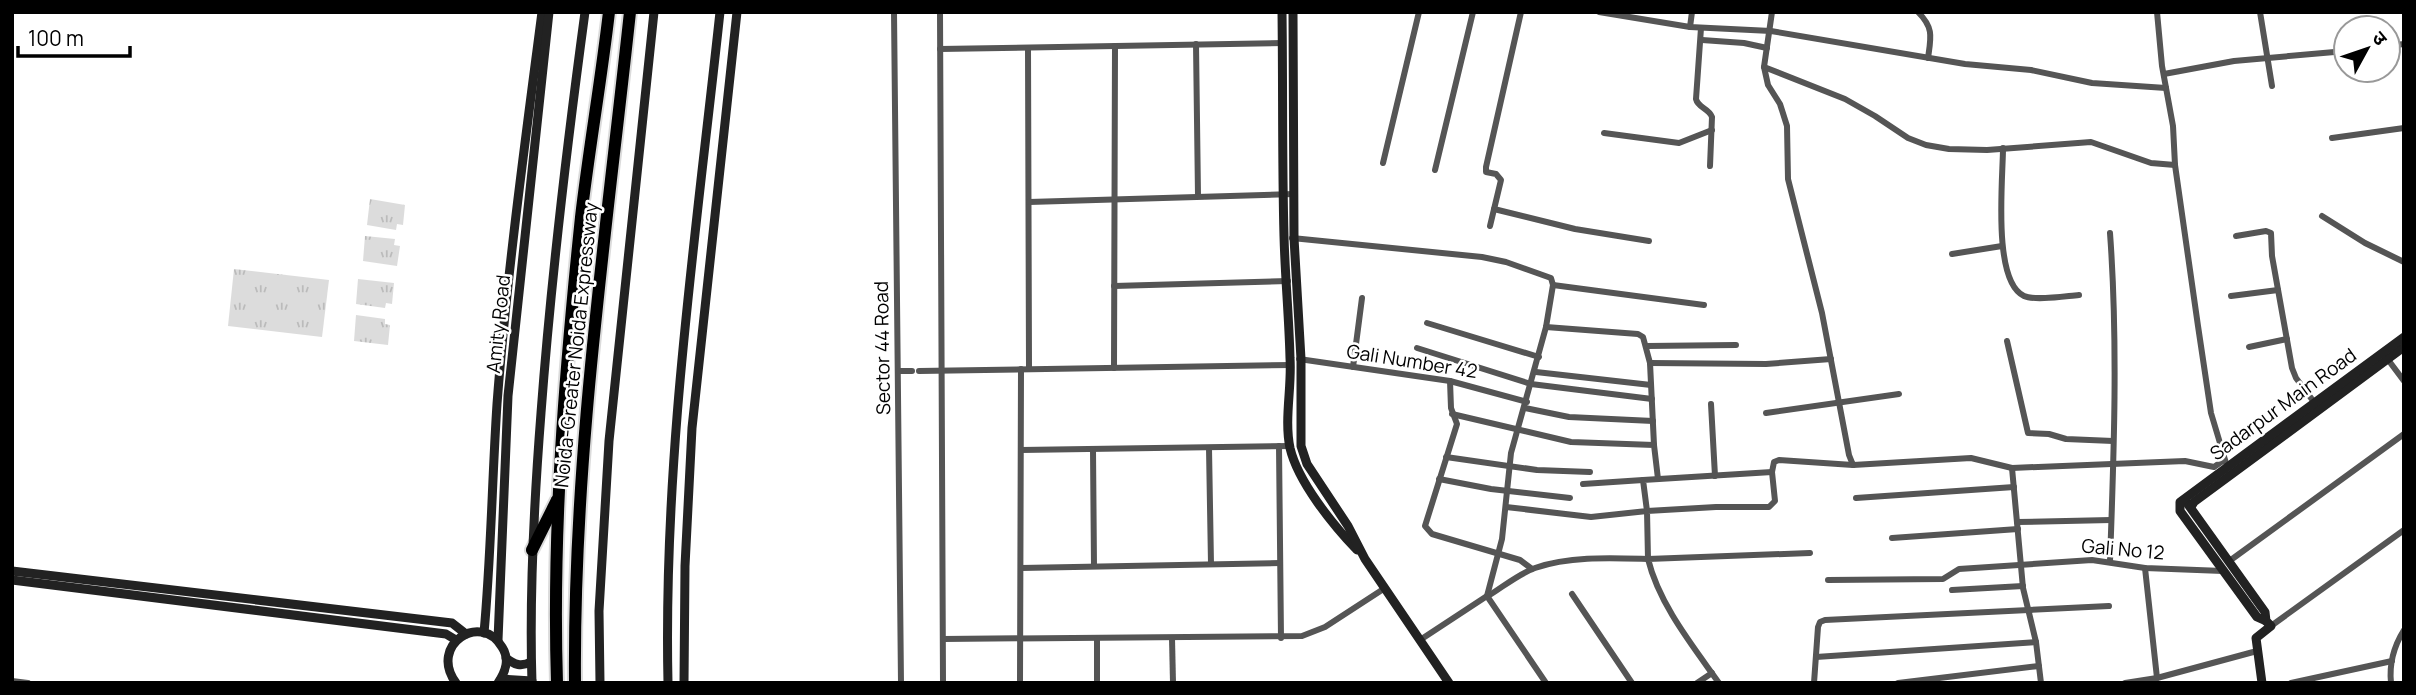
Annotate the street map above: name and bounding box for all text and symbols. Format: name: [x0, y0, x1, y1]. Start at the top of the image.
scale bar: [18, 14, 130, 58]
north arrow: [2332, 14, 2402, 84]
text: 100 m: [28, 24, 84, 52]
text: उ: [2366, 25, 2394, 51]
street label: Noida-Greater Noida Expressway: [548, 201, 604, 489]
street label: Amity Road: [480, 274, 516, 374]
street label: Sector 44 Road: [868, 281, 896, 415]
street label: Gali Number 42: [1345, 338, 1479, 384]
street label: Sadarpur Main Road: [2204, 342, 2362, 466]
street label: Gali No 12: [2081, 532, 2165, 566]

